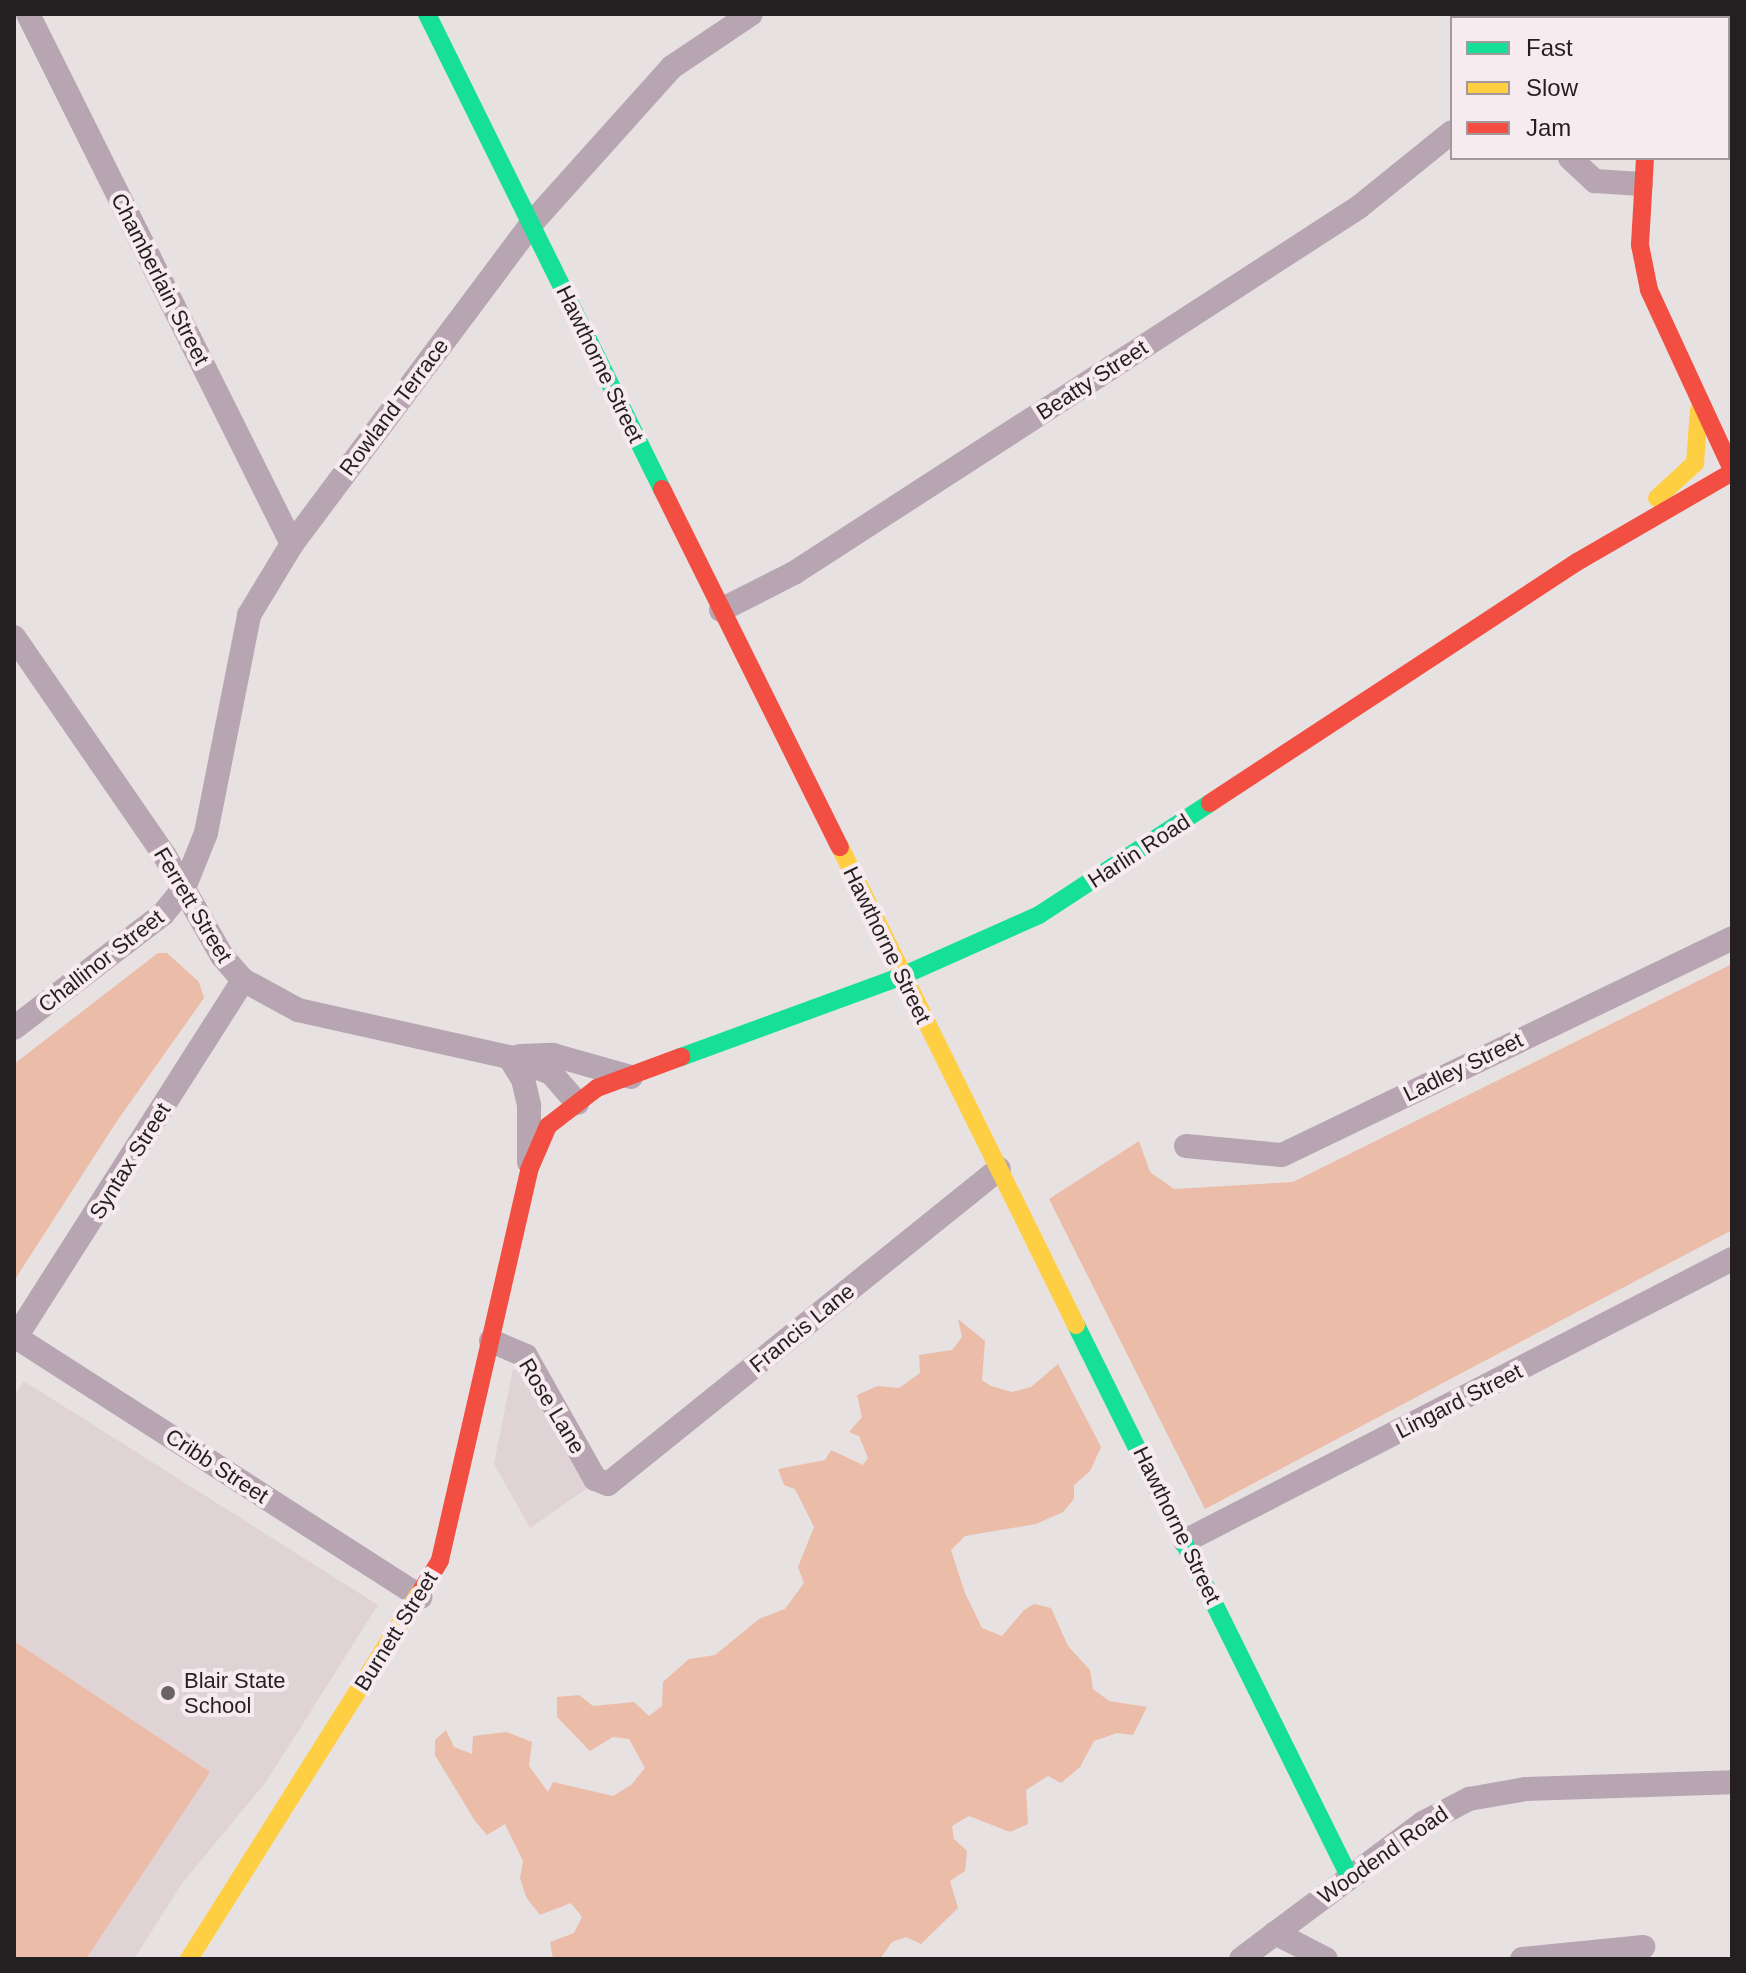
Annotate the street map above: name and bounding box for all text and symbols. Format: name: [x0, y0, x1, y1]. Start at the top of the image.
legend: [1450, 16, 1730, 160]
text: Fast: [1526, 34, 1573, 61]
text: Slow: [1526, 74, 1578, 101]
text: Jam: [1526, 114, 1571, 141]
street label: Chamberlain Street: [105, 189, 215, 369]
street label: Hawthorne Street: [551, 281, 649, 447]
street label: Rowland Terrace: [334, 333, 454, 481]
street label: Beatty Street: [1031, 334, 1153, 426]
street label: Harlin Road: [1083, 808, 1195, 894]
street label: Ferrett Street: [148, 843, 238, 967]
street label: Hawthorne Street: [838, 862, 936, 1028]
street label: Challinor Street: [33, 904, 169, 1018]
street label: Ladley Street: [1399, 1027, 1527, 1107]
street label: Syntax Street: [84, 1098, 176, 1224]
street label: Francis Lane: [744, 1278, 860, 1378]
street label: Rose Lane: [513, 1354, 591, 1458]
street label: Lingard Street: [1391, 1358, 1527, 1444]
street label: Cribb Street: [161, 1423, 273, 1509]
street label: Hawthorne Street: [1128, 1442, 1226, 1608]
street label: Burnett Street: [349, 1566, 443, 1696]
place label: Blair State School: [184, 1667, 285, 1718]
marker: Blair State School: [159, 1684, 177, 1702]
street label: Woodend Road: [1313, 1800, 1453, 1910]

